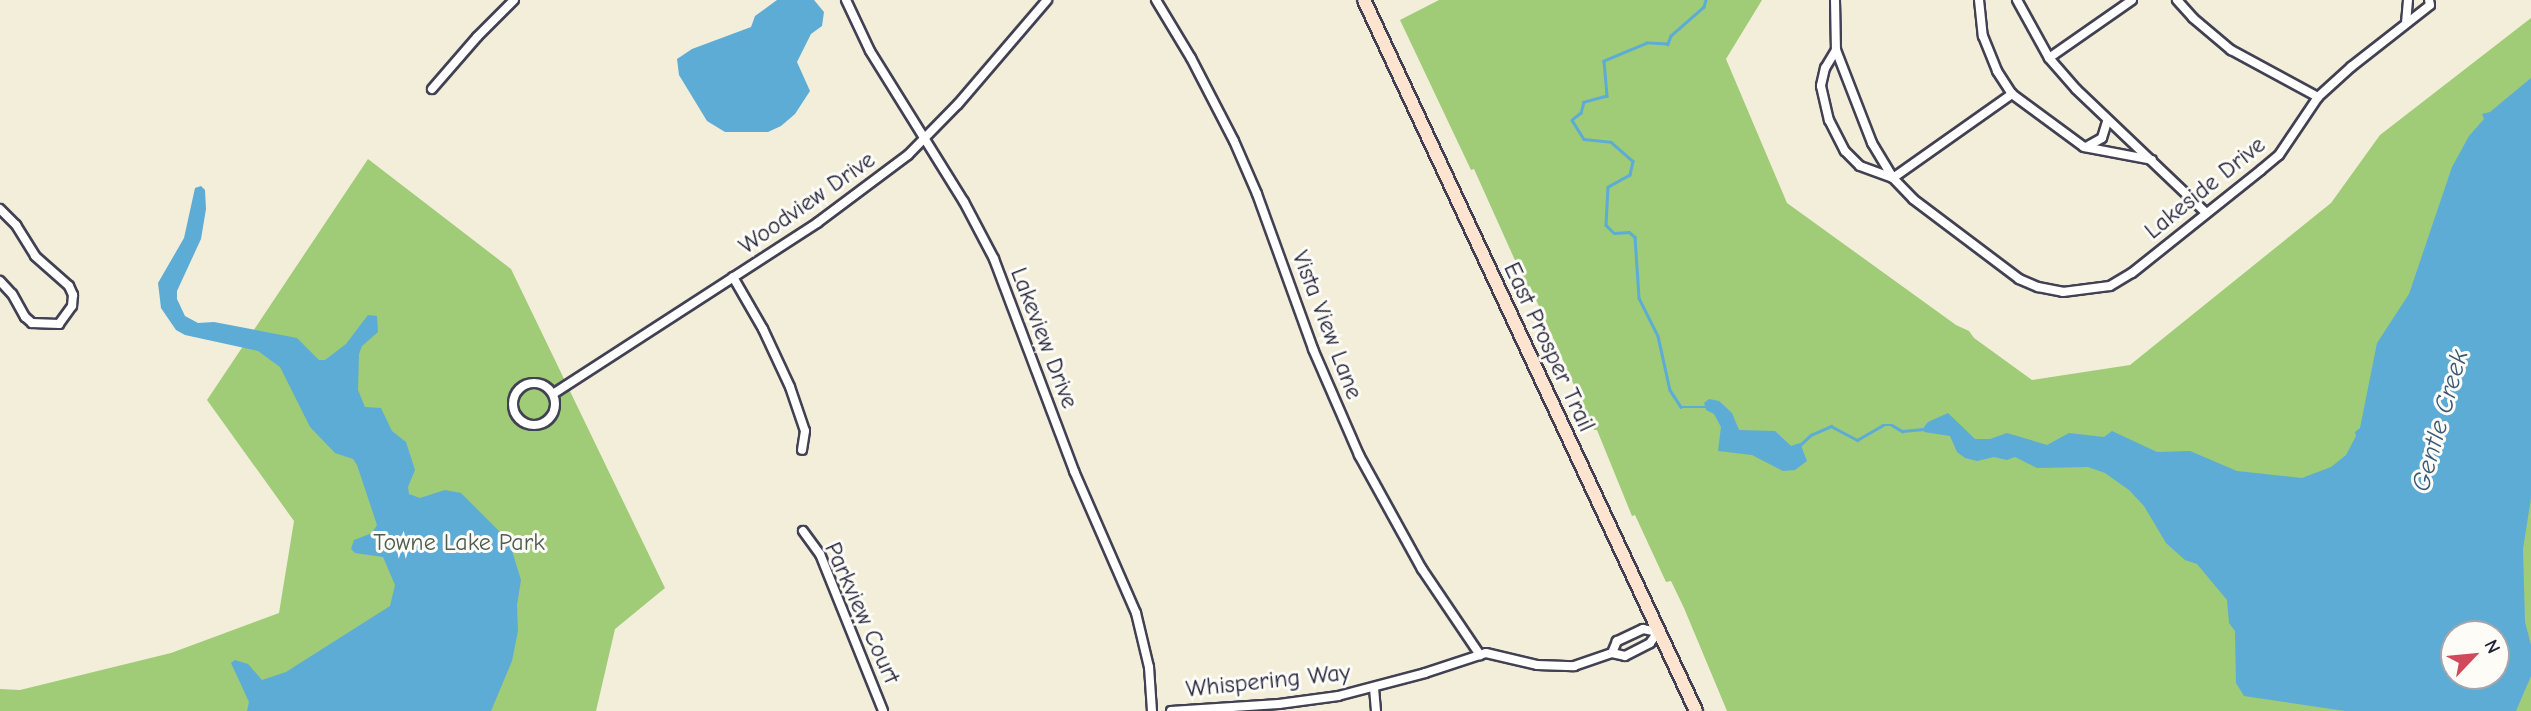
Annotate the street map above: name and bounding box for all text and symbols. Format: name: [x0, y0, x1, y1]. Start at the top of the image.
street label: Lakeside Drive: [2139, 131, 2271, 245]
street label: Woodview Drive: [733, 145, 881, 261]
street label: Vista View Lane: [1285, 247, 1369, 403]
street label: East Prosper Trail: [1497, 258, 1601, 436]
street label: Lakeview Drive: [1004, 263, 1084, 413]
water label: Gentle Creek: [2406, 347, 2476, 495]
park label: Towne Lake Park: [373, 529, 545, 557]
street label: Parkview Court: [818, 538, 906, 688]
north arrow: [2440, 620, 2510, 690]
text: N: [2479, 636, 2505, 657]
street label: Whispering Way: [1184, 658, 1352, 704]

